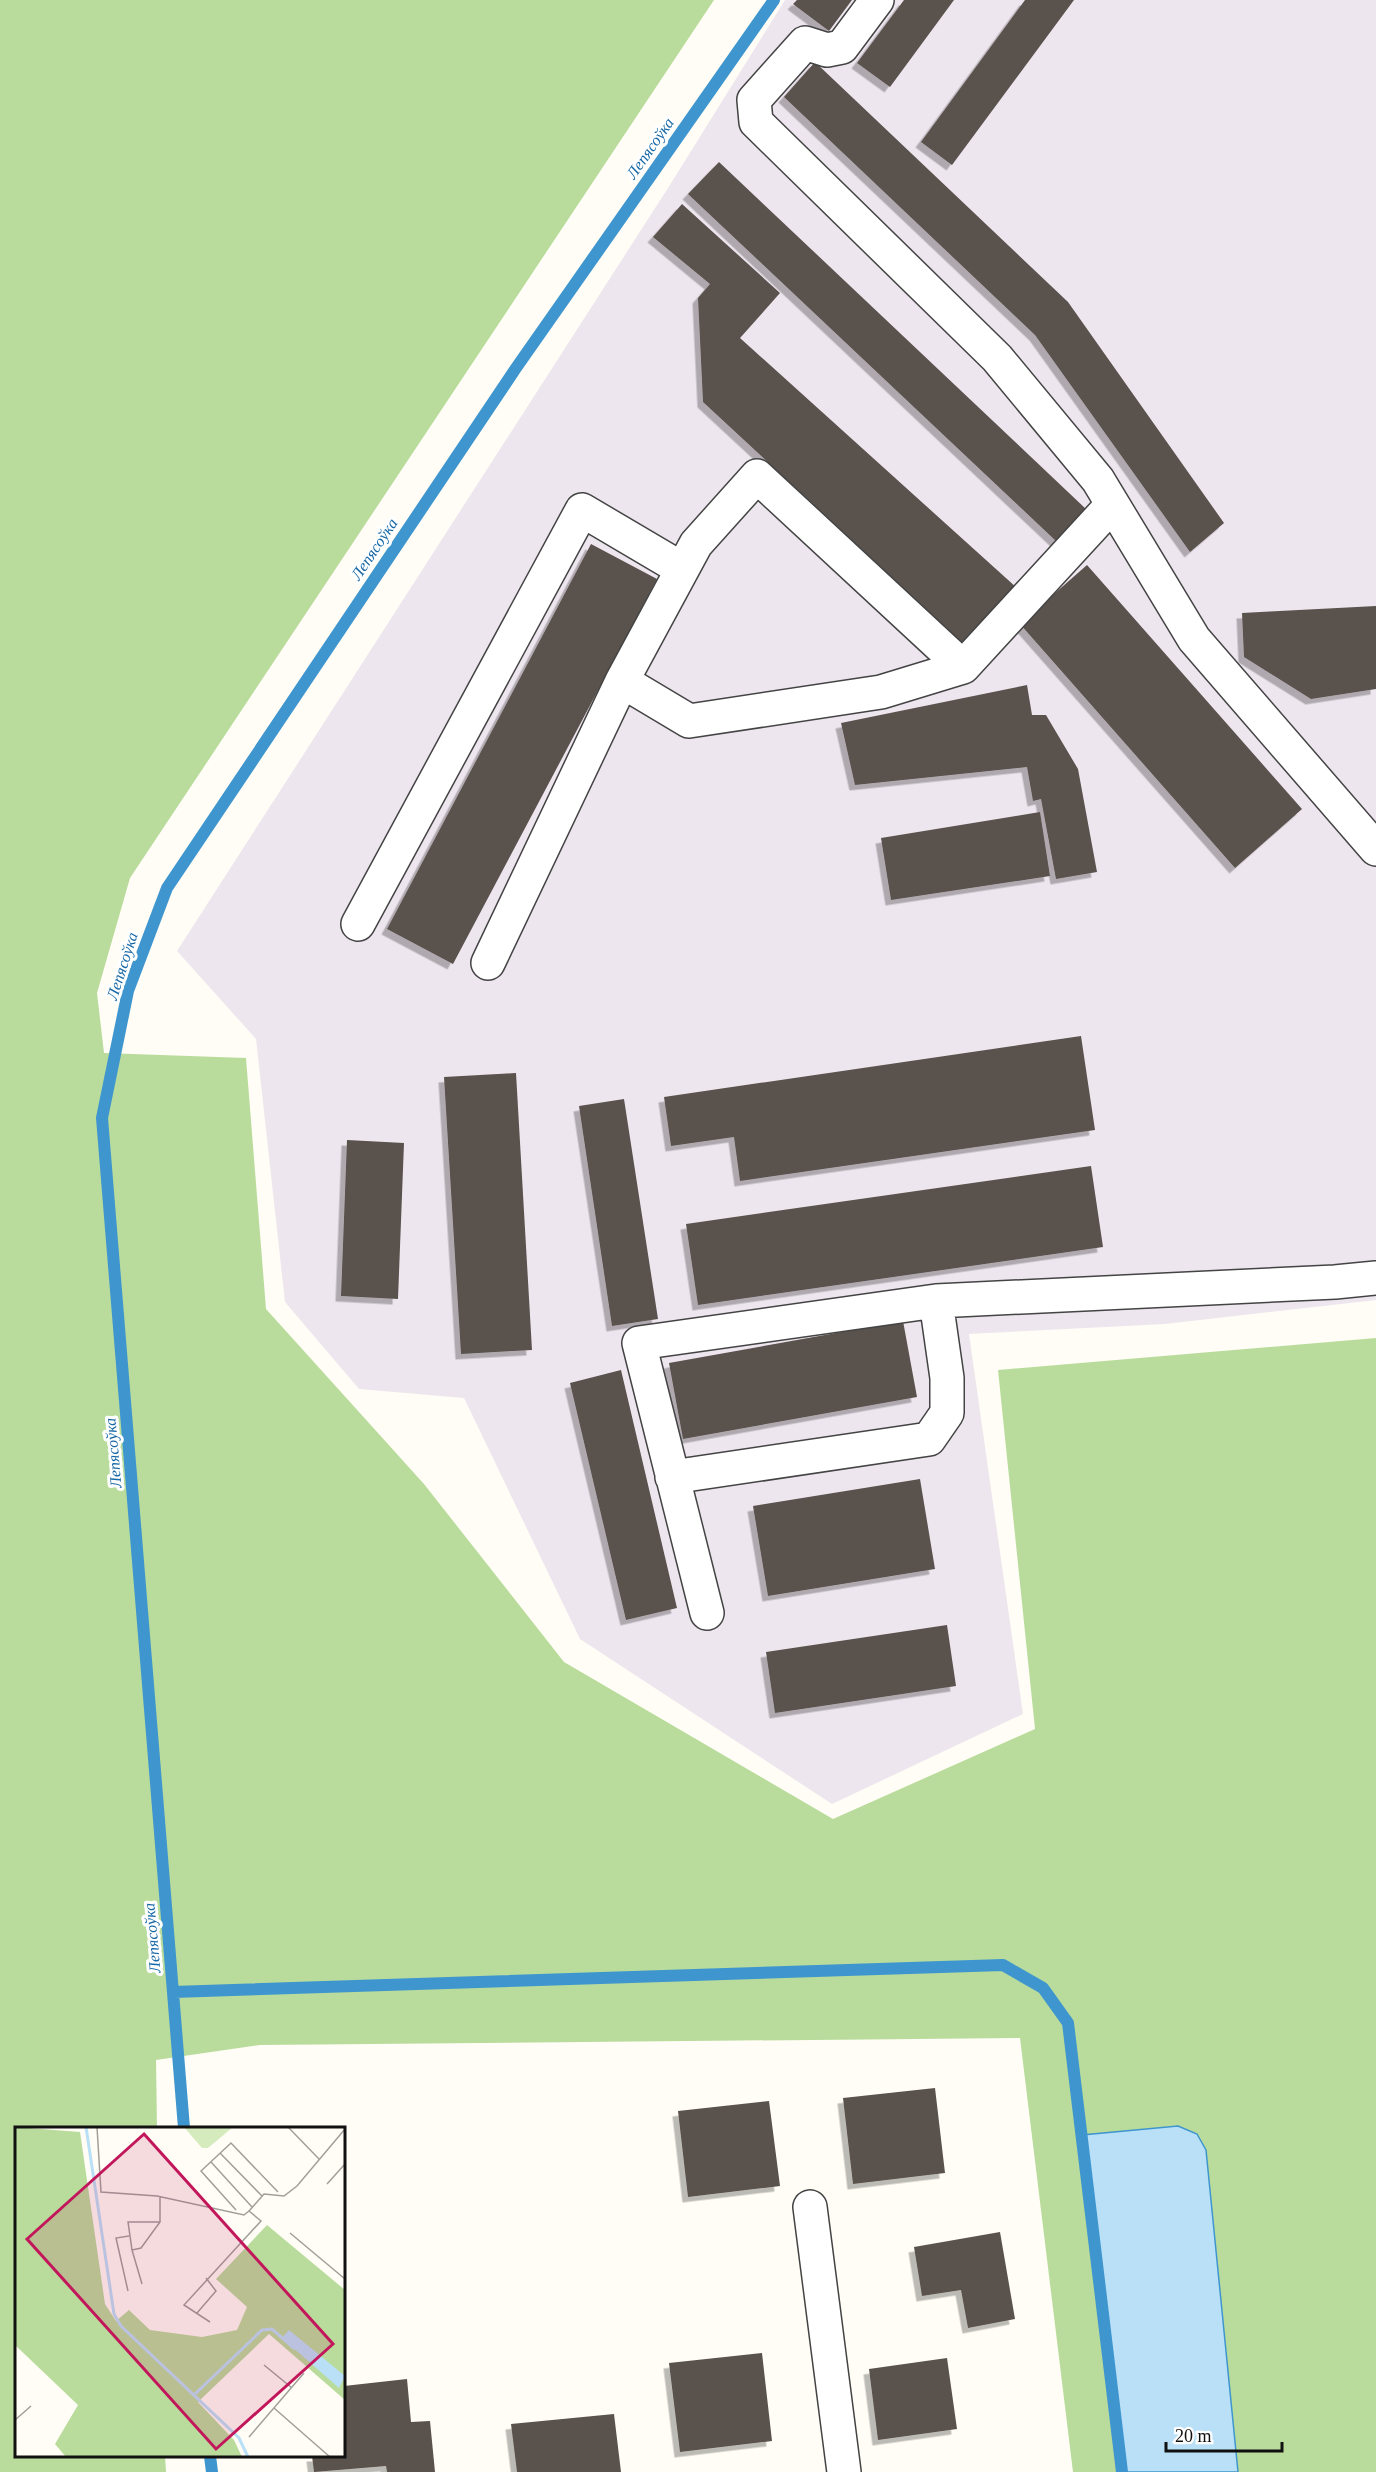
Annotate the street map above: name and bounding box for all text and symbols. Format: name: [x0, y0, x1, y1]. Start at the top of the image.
water label: Лепясоўка: [622, 114, 678, 183]
water label: Лепясоўка: [347, 515, 402, 584]
water label: Лепясоўка: [103, 930, 142, 1003]
water label: Лепясоўка: [101, 1417, 126, 1490]
water label: Лепясоўка: [140, 1902, 165, 1975]
inset map: [15, 2127, 345, 2457]
scale bar: [1166, 2415, 1282, 2453]
text: 20 m: [1175, 2426, 1212, 2446]

